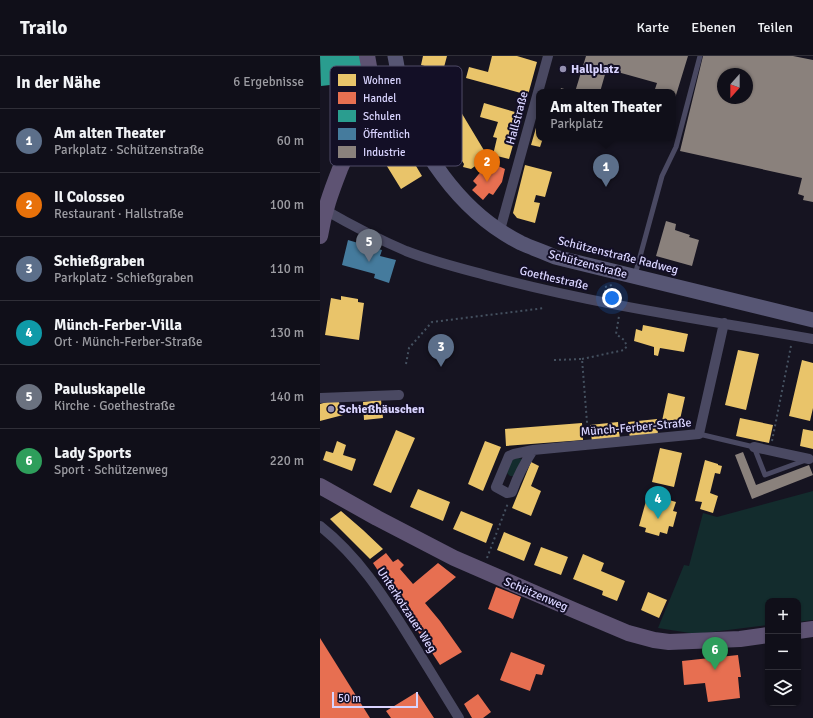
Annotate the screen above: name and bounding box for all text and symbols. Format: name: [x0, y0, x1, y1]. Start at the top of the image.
text: Trailo: [20, 16, 67, 40]
text: Karte: [637, 19, 669, 36]
text: Ebenen: [691, 19, 736, 36]
text: Teilen: [758, 19, 793, 36]
place label: Hallplatz: [571, 62, 620, 77]
marker: Hallplatz: [558, 64, 568, 74]
legend: [330, 66, 462, 166]
north arrow: [717, 68, 753, 104]
text: In der Nähe: [16, 72, 101, 93]
text: 6 Ergebnisse: [233, 74, 304, 90]
text: Wohnen: [363, 74, 401, 87]
popup: [536, 89, 676, 141]
street label: Hallstraße: [503, 90, 532, 146]
text: Handel: [363, 92, 397, 105]
text: Am alten Theater: [550, 98, 662, 116]
text: Schulen: [363, 110, 401, 123]
text: Parkplatz: [550, 116, 603, 132]
text: Am alten Theater: [54, 124, 165, 142]
text: Öffentlich: [363, 127, 410, 141]
text: 1: [25, 133, 33, 149]
text: 60 m: [277, 133, 304, 149]
text: Parkplatz · Schützenstraße: [54, 142, 204, 158]
text: Industrie: [363, 146, 405, 159]
pin: 2: [474, 149, 500, 182]
pin: 1: [593, 154, 619, 187]
text: Il Colosseo: [54, 188, 125, 206]
text: 2: [25, 197, 33, 213]
text: 100 m: [270, 197, 304, 213]
text: Restaurant · Hallstraße: [54, 206, 184, 222]
pin: 5: [356, 229, 382, 262]
street label: Schützenstraße Radweg: [556, 233, 680, 277]
street label: Schützenstraße: [547, 247, 629, 281]
text: Schießgraben: [54, 252, 145, 270]
text: 3: [25, 261, 33, 277]
text: 110 m: [270, 261, 304, 277]
street label: Goethestraße: [518, 263, 590, 294]
text: Parkplatz · Schießgraben: [54, 270, 194, 286]
your location: [602, 288, 622, 308]
text: Münch-Ferber-Villa: [54, 316, 182, 334]
text: 4: [25, 325, 33, 341]
text: 130 m: [270, 325, 304, 341]
text: Ort · Münch-Ferber-Straße: [54, 334, 202, 350]
pin: 3: [428, 334, 454, 367]
text: Pauluskapelle: [54, 380, 145, 398]
text: 5: [25, 389, 33, 405]
text: 140 m: [270, 389, 304, 405]
text: Kirche · Goethestraße: [54, 398, 175, 414]
place label: Schießhäuschen: [339, 402, 425, 417]
marker: Schießhäuschen: [326, 404, 336, 414]
street label: Münch-Ferber-Straße: [580, 415, 692, 440]
text: Lady Sports: [54, 444, 131, 462]
text: 6: [25, 453, 33, 469]
text: 220 m: [270, 453, 304, 469]
text: Sport · Schützenweg: [54, 462, 168, 478]
pin: 4: [645, 486, 671, 519]
street label: Unterkotzauer Weg: [373, 565, 440, 656]
street label: Schützenweg: [501, 574, 570, 615]
map controls: [765, 598, 801, 706]
button: +: [765, 598, 801, 634]
button: −: [765, 634, 801, 670]
pin: 6: [702, 637, 728, 670]
button: layers: [765, 670, 801, 706]
scale bar: [332, 690, 418, 709]
text: 50 m: [338, 692, 361, 705]

